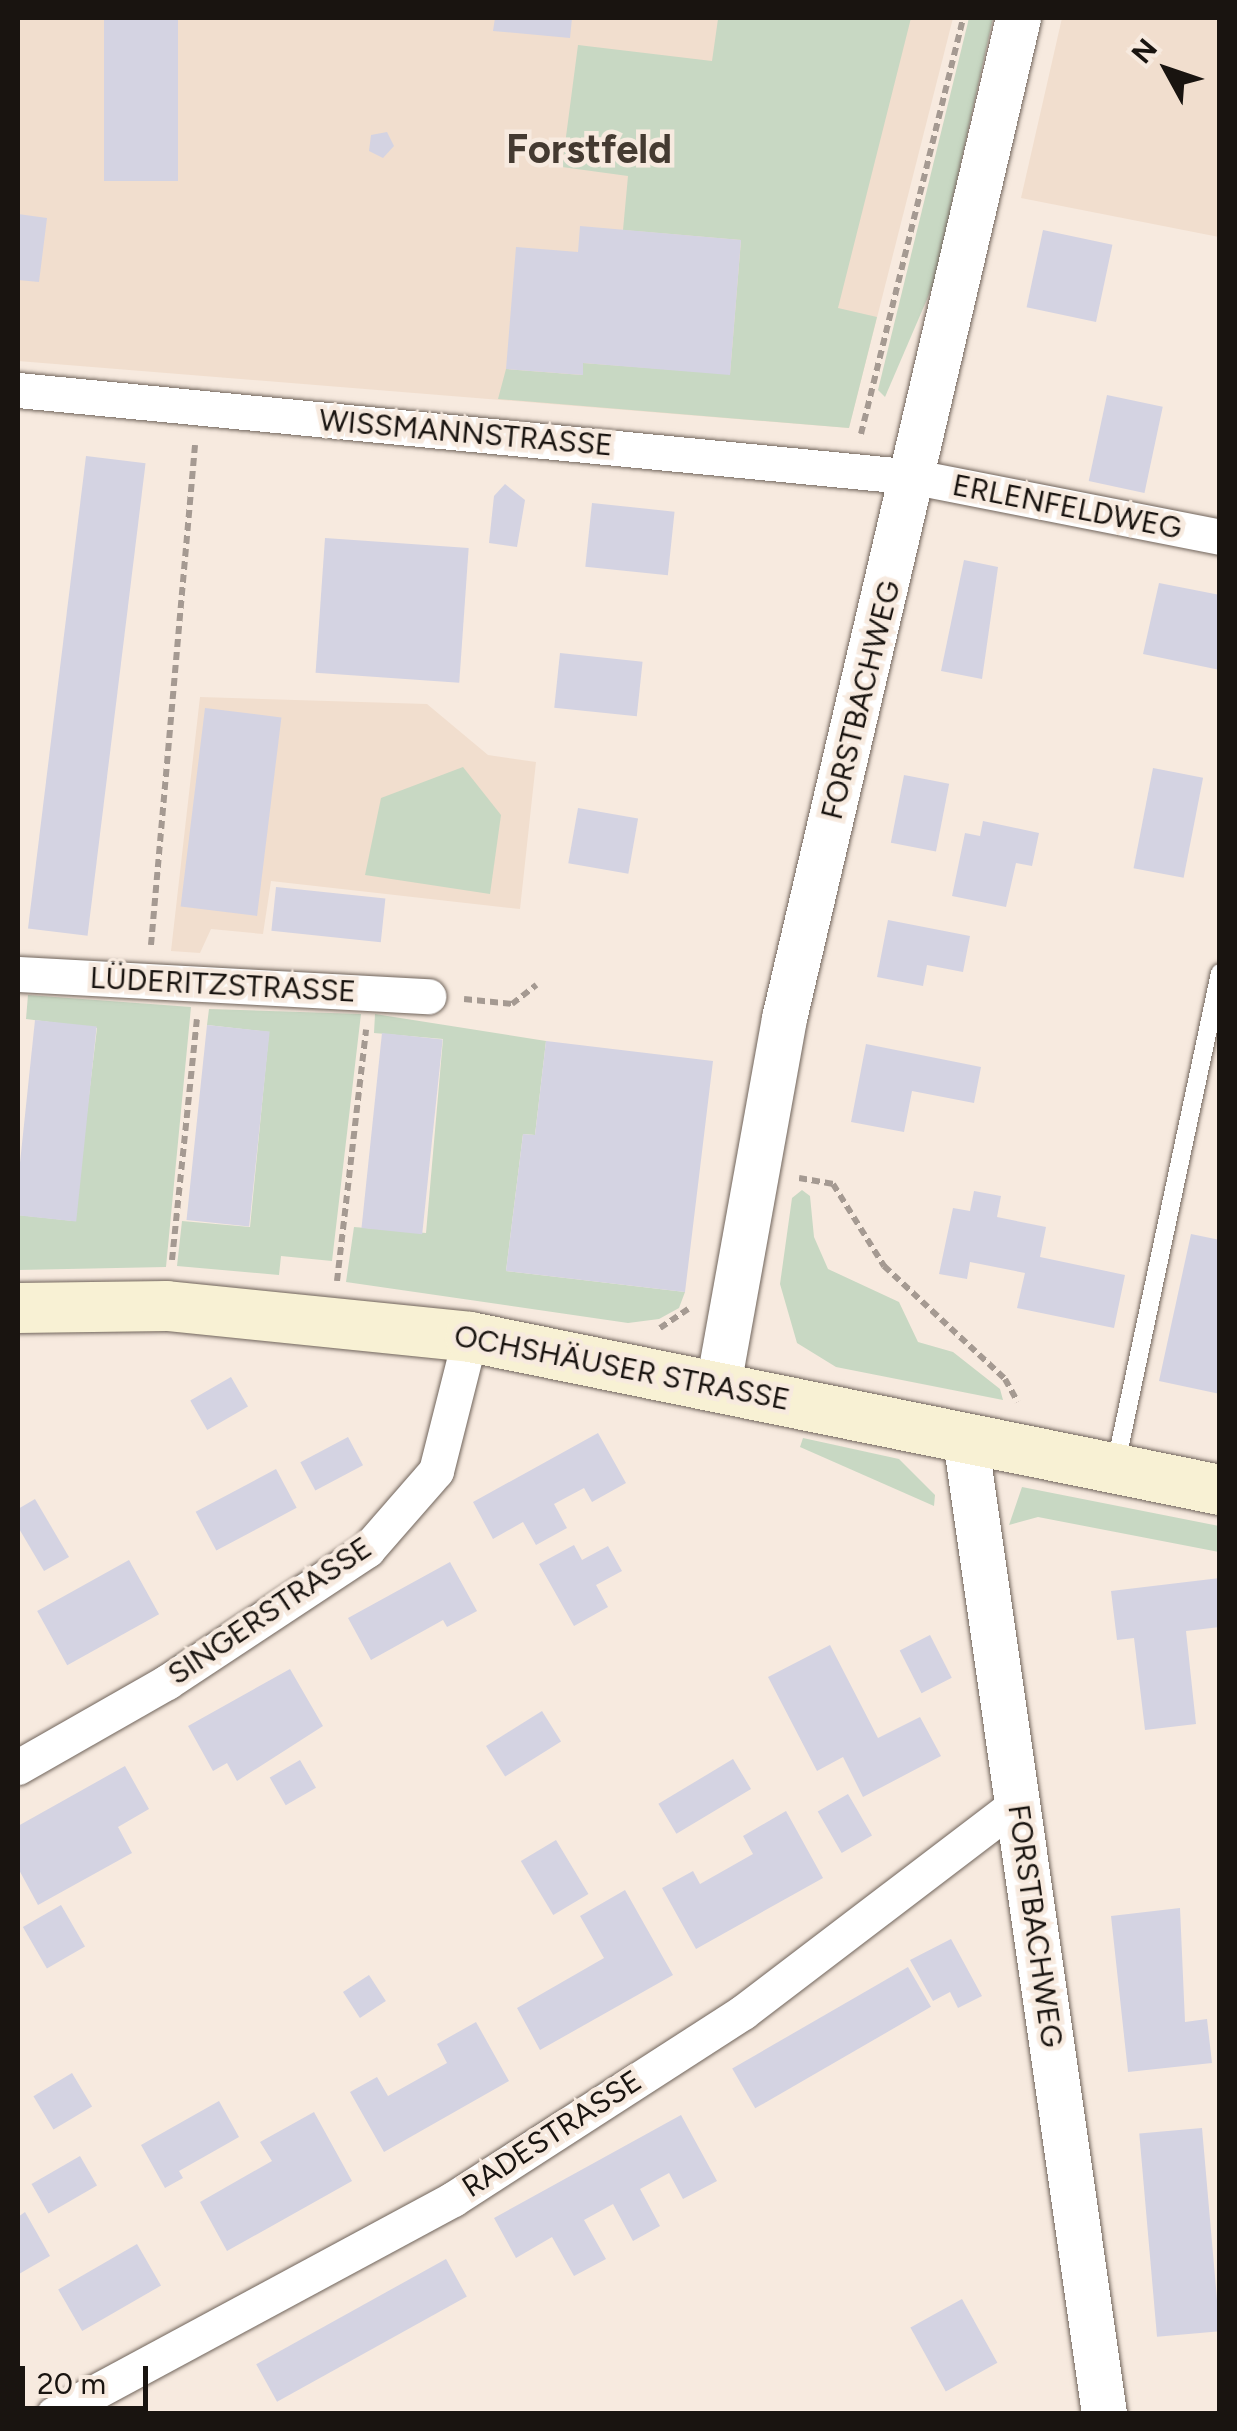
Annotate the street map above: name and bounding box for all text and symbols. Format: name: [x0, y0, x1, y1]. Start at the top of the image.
north arrow: [1117, 20, 1217, 120]
text: N: [1124, 31, 1164, 70]
district label: Forstfeld: [506, 125, 672, 173]
street label: WISSMANNSTRASSE: [318, 402, 614, 464]
street label: ERLENFELDWEG: [949, 467, 1185, 547]
street label: FORSTBACHWEG: [814, 577, 908, 823]
street label: LÜDERITZSTRASSE: [89, 960, 357, 1010]
street label: OCHSHÄUSER STRASSE: [451, 1318, 793, 1418]
street label: SINGERSTRASSE: [161, 1530, 379, 1692]
street label: FORSTBACHWEG: [1000, 1802, 1070, 2050]
street label: RADESTRASSE: [456, 2063, 648, 2205]
scale bar: [25, 2346, 152, 2408]
text: 20 m: [37, 2365, 106, 2402]

